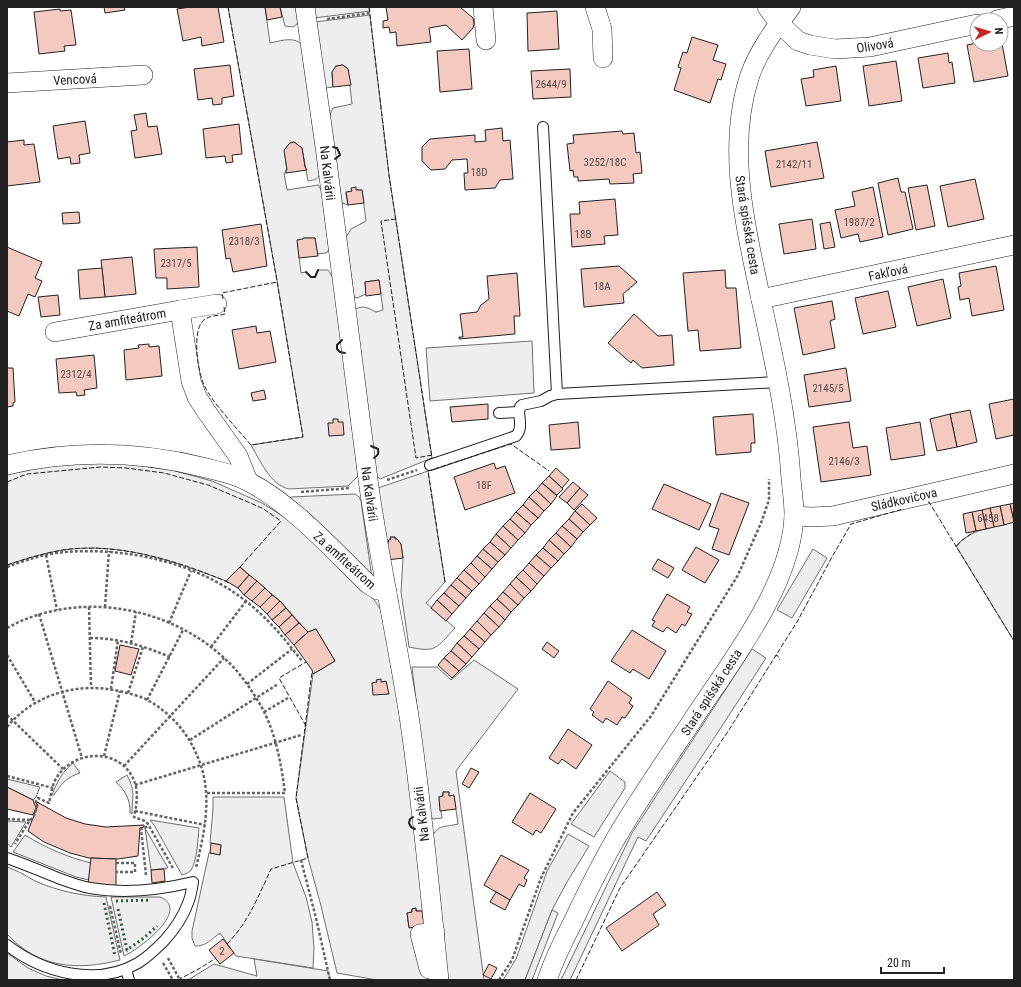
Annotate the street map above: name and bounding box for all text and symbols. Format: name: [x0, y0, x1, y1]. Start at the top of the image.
north arrow: [969, 12, 1009, 52]
text: N: [992, 27, 1005, 35]
street label: Olivová: [855, 35, 895, 56]
street label: Vencová: [53, 71, 97, 88]
house number: 2644/9: [535, 78, 567, 91]
street label: Na Kalvárii: [317, 145, 338, 201]
house number: 3252/18C: [584, 156, 626, 169]
house number: 2142/11: [776, 158, 812, 171]
house number: 18D: [470, 166, 488, 179]
street label: Stará spišská cesta: [732, 174, 763, 276]
house number: 1987/2: [843, 216, 875, 229]
house number: 18B: [575, 228, 591, 241]
house number: 2318/3: [228, 235, 260, 248]
house number: 2317/5: [160, 257, 192, 270]
street label: Fakľová: [867, 261, 909, 284]
house number: 18A: [593, 280, 611, 293]
street label: Za amfiteátrom: [87, 305, 167, 334]
house number: 2312/4: [60, 368, 92, 381]
house number: 2145/5: [812, 382, 844, 395]
house number: 2146/3: [828, 455, 860, 468]
street label: Na Kalvárii: [358, 466, 381, 522]
house number: 18F: [476, 479, 492, 492]
street label: Sládkovičova: [870, 485, 939, 514]
house number: 6458: [977, 512, 999, 525]
street label: Za amfiteátrom: [310, 529, 379, 592]
street label: Stará spišská cesta: [678, 646, 745, 738]
street label: Na Kalvárii: [411, 786, 432, 842]
house number: 2: [219, 945, 225, 958]
scale bar: [881, 949, 944, 975]
text: 20 m: [887, 956, 911, 970]

